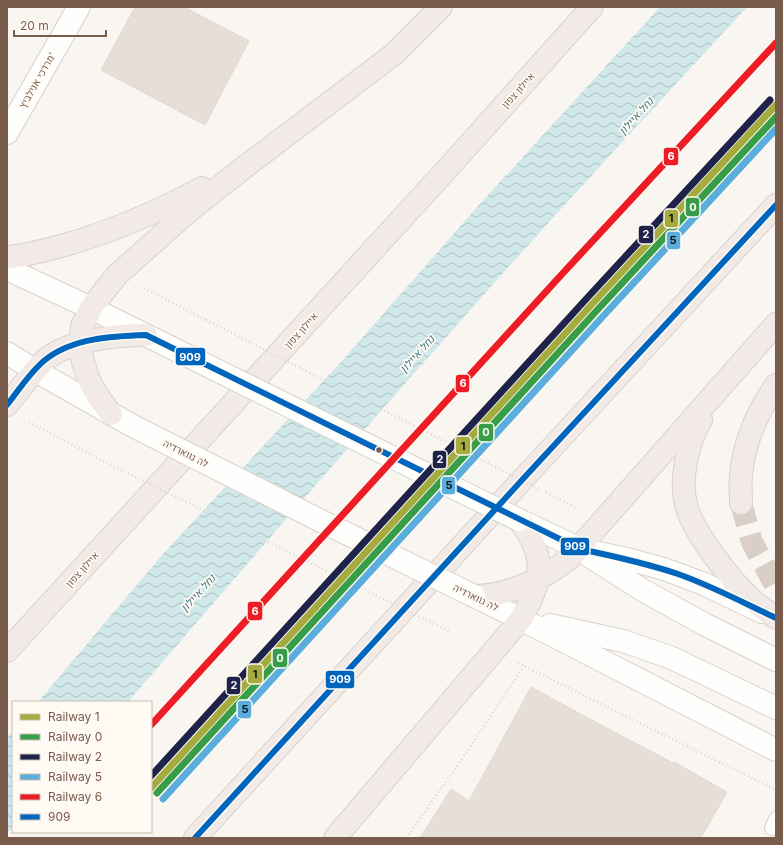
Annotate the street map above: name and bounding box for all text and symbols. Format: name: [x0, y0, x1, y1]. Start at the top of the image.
scale bar: [14, 12, 106, 38]
text: 20 m: [20, 18, 49, 33]
street label: מרדכי אנילביץ': [16, 50, 58, 110]
street label: איילון צפון: [499, 70, 537, 110]
water label: נחל איילון: [616, 94, 657, 137]
line badge: 6: [663, 147, 679, 166]
text: 6: [667, 149, 675, 163]
line badge: 0: [685, 197, 700, 217]
text: 0: [689, 200, 697, 214]
line badge: 1: [664, 209, 679, 228]
text: 1: [669, 211, 674, 225]
line badge: 2: [638, 225, 654, 244]
text: 2: [643, 227, 650, 241]
line badge: 5: [666, 231, 681, 250]
text: 5: [669, 233, 677, 247]
street label: איילון צפון: [282, 310, 320, 350]
water label: נחל איילון: [397, 332, 438, 375]
line badge: 909: [175, 347, 206, 366]
text: 909: [179, 350, 201, 364]
line badge: 6: [455, 374, 470, 393]
text: 6: [459, 376, 467, 390]
line badge: 0: [478, 423, 494, 442]
text: 0: [482, 425, 490, 439]
line badge: 1: [455, 436, 471, 455]
street label: לה גווארדיה: [161, 437, 211, 469]
text: 1: [461, 439, 466, 453]
unlabelled marker: [374, 445, 384, 455]
line badge: 2: [432, 450, 447, 469]
text: 2: [437, 452, 444, 466]
line badge: 5: [441, 476, 456, 495]
text: 5: [445, 478, 453, 492]
line badge: 909: [560, 537, 590, 556]
text: 909: [564, 539, 586, 553]
street label: איילון צפון: [63, 549, 101, 589]
water label: נחל איילון: [178, 571, 219, 614]
street label: לה גווארדיה: [451, 581, 501, 613]
line badge: 6: [247, 601, 263, 621]
text: 6: [251, 604, 259, 618]
line badge: 0: [272, 648, 288, 668]
text: 0: [276, 651, 284, 665]
line badge: 1: [247, 664, 263, 684]
text: 1: [253, 667, 258, 681]
line badge: 909: [325, 670, 355, 689]
text: 909: [329, 672, 351, 686]
line badge: 2: [226, 676, 241, 695]
text: 2: [231, 678, 238, 692]
line badge: 5: [237, 700, 252, 719]
legend: [12, 701, 152, 833]
text: 5: [241, 702, 249, 716]
text: Railway 1: [48, 709, 100, 724]
text: Railway 0: [48, 729, 102, 744]
text: Railway 2: [48, 749, 102, 764]
text: Railway 5: [48, 769, 102, 784]
text: Railway 6: [48, 789, 102, 804]
text: 909: [48, 809, 70, 824]

